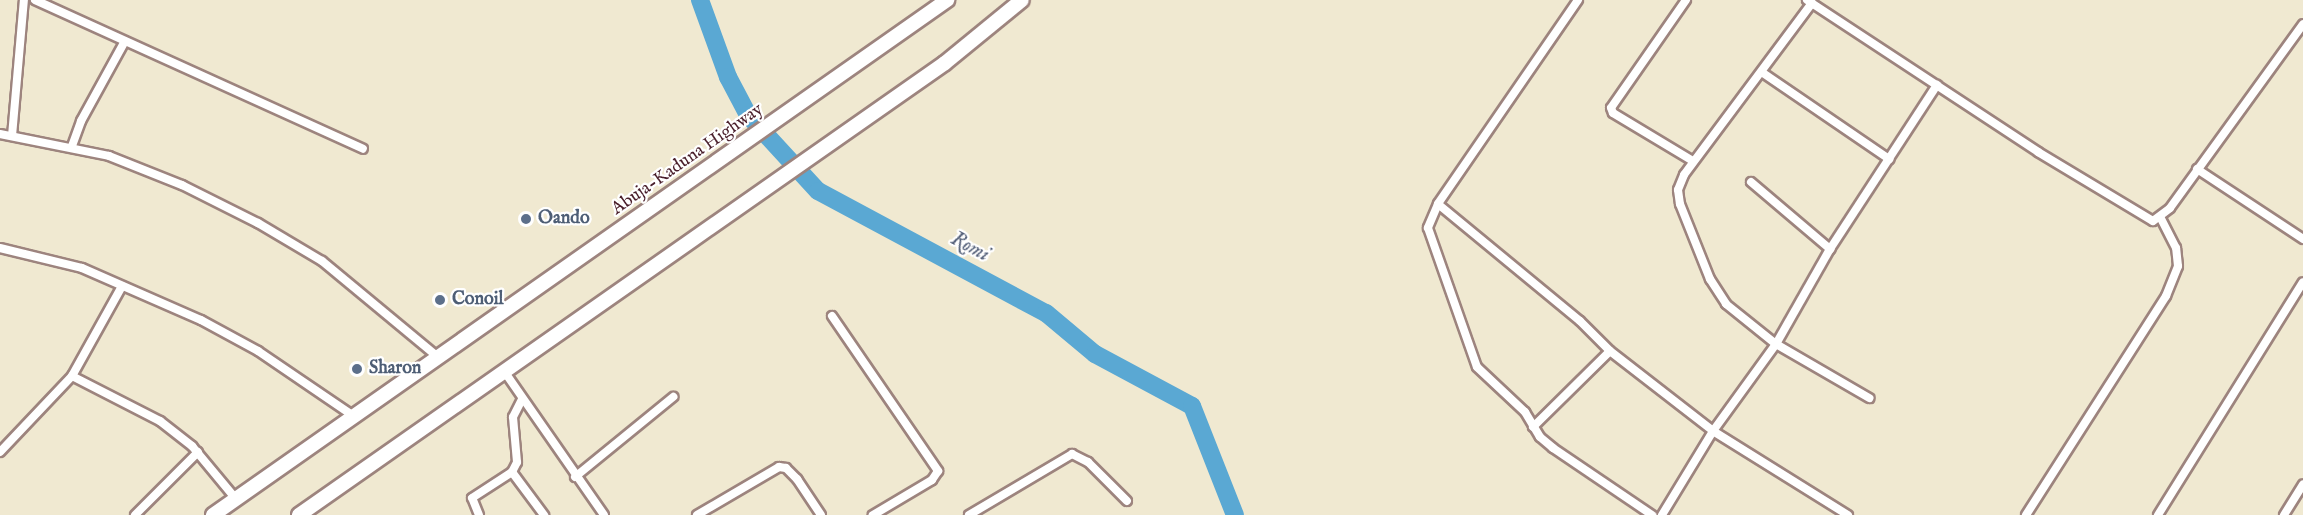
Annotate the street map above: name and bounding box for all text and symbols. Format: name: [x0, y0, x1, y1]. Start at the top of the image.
street label: Abuja-Kaduna Highway: [608, 100, 768, 220]
place label: Oando: [538, 208, 590, 230]
marker: Oando: [519, 212, 533, 226]
water label: Romi: [947, 227, 993, 267]
place label: Conoil: [452, 289, 503, 311]
marker: Conoil: [433, 293, 447, 307]
place label: Sharon: [369, 358, 421, 380]
marker: Sharon: [350, 362, 364, 376]

